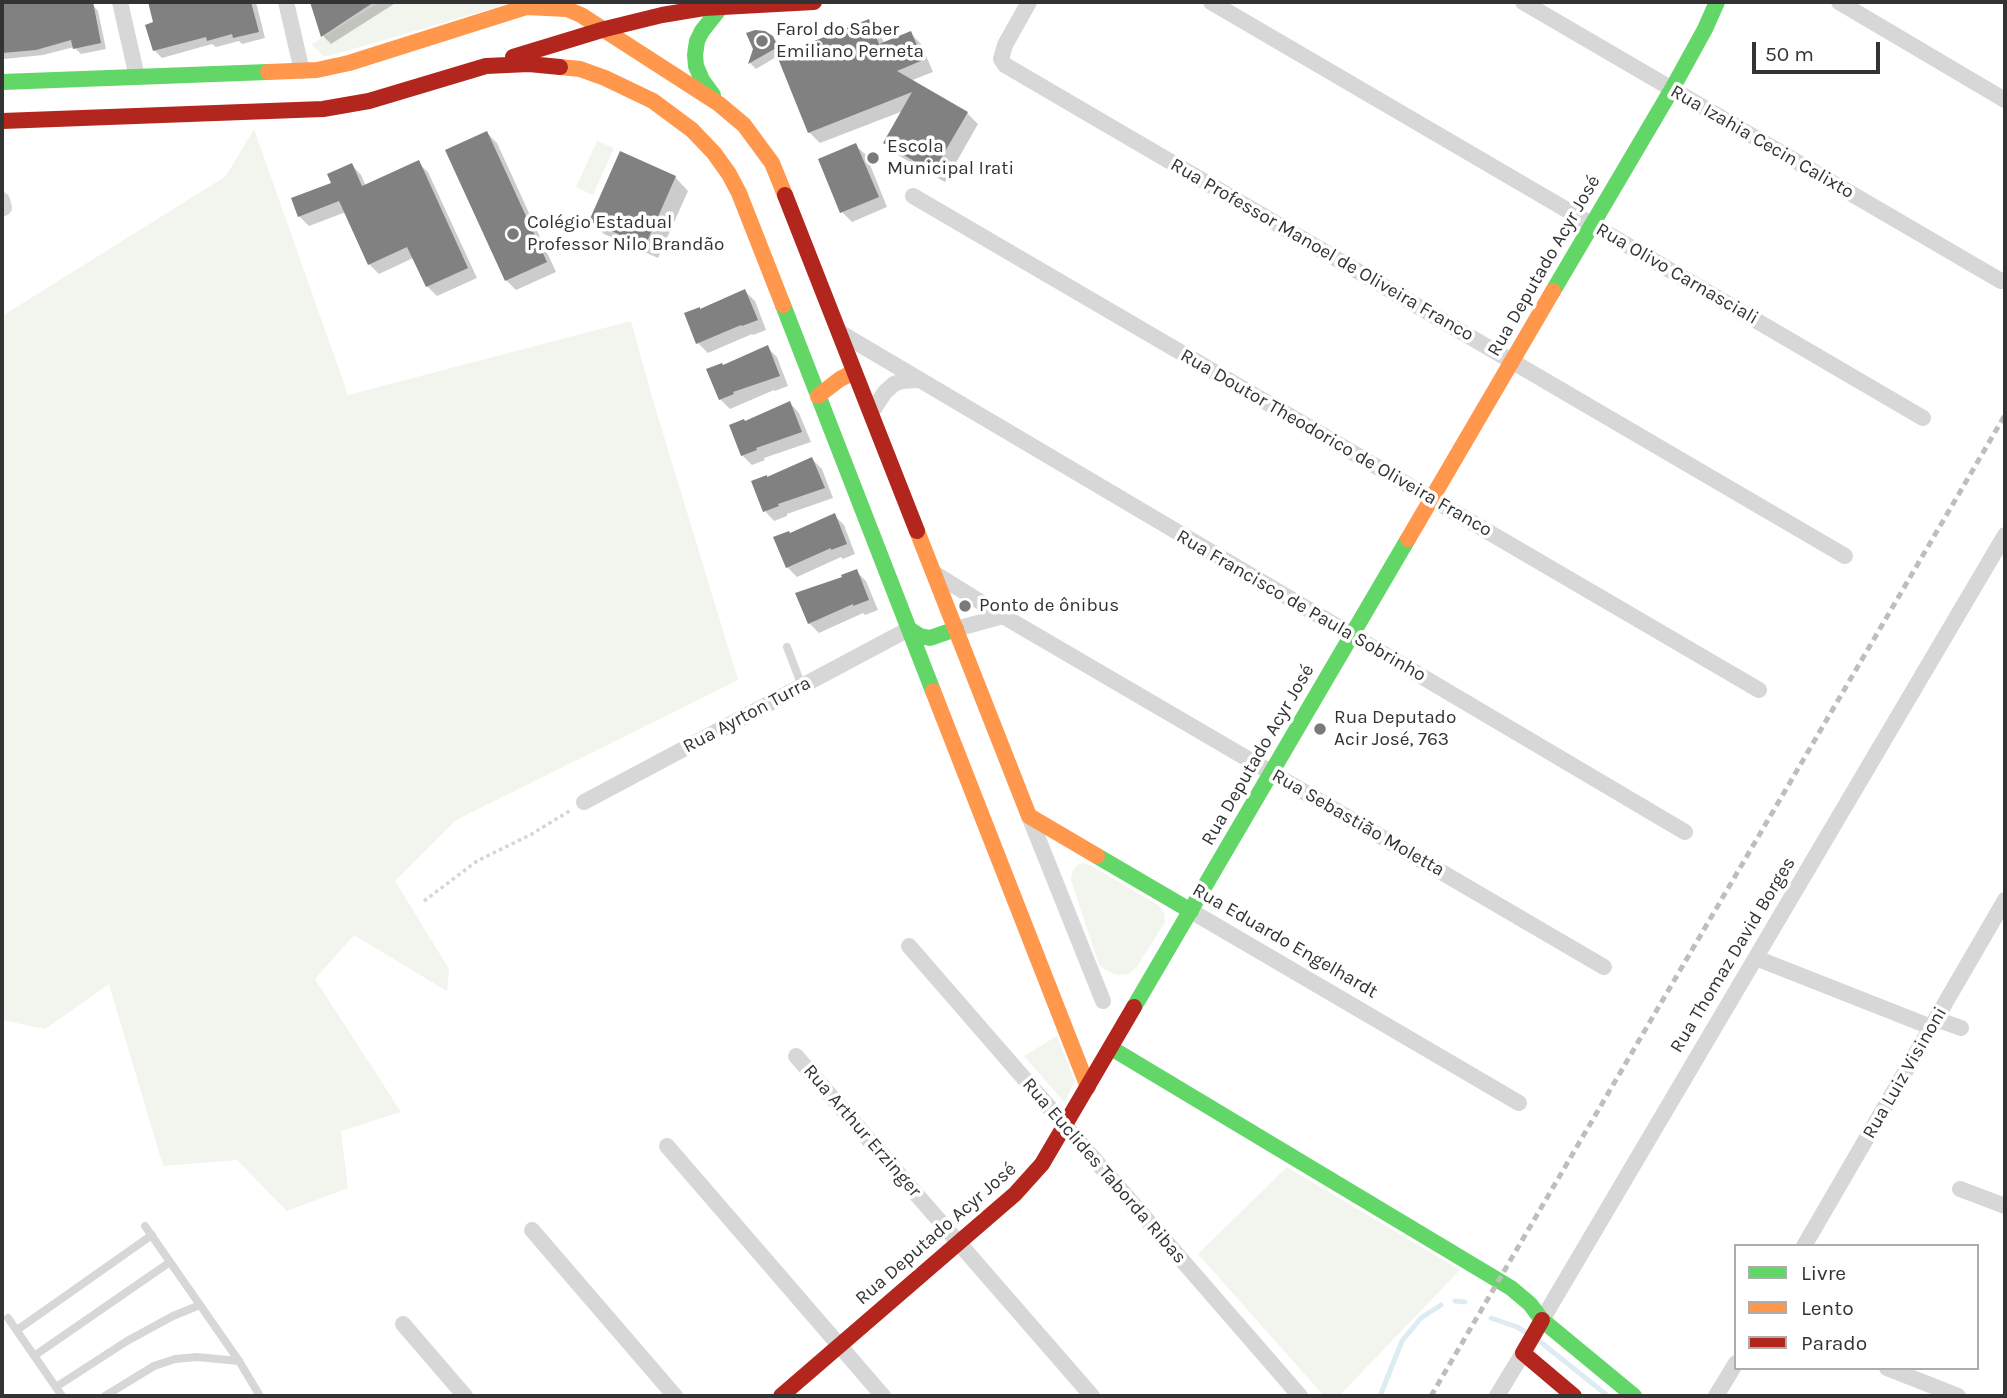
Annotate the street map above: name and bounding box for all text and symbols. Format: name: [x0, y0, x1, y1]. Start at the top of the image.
place label: Farol do Saber Emiliano Perneta: [776, 19, 924, 63]
scale bar: [1755, 28, 1883, 72]
marker: Farol do Saber Emiliano Perneta: [754, 33, 770, 49]
text: 50 m: [1765, 42, 1814, 66]
street label: Rua Izahia Cecin Calixto: [1666, 80, 1858, 204]
place label: Escola Municipal Irati: [887, 136, 1014, 180]
marker: Escola Municipal Irati: [865, 150, 881, 166]
street label: Rua Professor Manoel de Oliveira Franco: [1166, 154, 1478, 346]
street label: Rua Deputado Acyr José: [1483, 171, 1605, 361]
place label: Colégio Estadual Professor Nilo Brandão: [527, 212, 724, 256]
street label: Rua Olivo Carnasciali: [1592, 218, 1762, 330]
marker: Colégio Estadual Professor Nilo Brandão: [505, 226, 521, 242]
street label: Rua Doutor Theodorico de Oliveira Franco: [1176, 344, 1496, 542]
street label: Rua Francisco de Paula Sobrinho: [1172, 525, 1430, 687]
place label: Ponto de ônibus: [979, 595, 1119, 617]
marker: Ponto de ônibus: [957, 598, 973, 614]
street label: Rua Deputado Acyr José: [1197, 660, 1319, 850]
street label: Rua Ayrton Turra: [679, 672, 815, 758]
place label: Rua Deputado Acir José, 763: [1334, 707, 1456, 751]
marker: Rua Deputado Acir José, 763: [1312, 721, 1328, 737]
street label: Rua Sebastião Moletta: [1268, 764, 1448, 882]
street label: Rua Thomaz David Borges: [1665, 853, 1801, 1057]
street label: Rua Eduardo Engelhardt: [1188, 879, 1382, 1003]
street label: Rua Luiz Visinoni: [1858, 1003, 1952, 1143]
street label: Rua Arthur Erzinger: [798, 1060, 926, 1202]
street label: Rua Euclides Taborda Ribas: [1017, 1073, 1191, 1269]
street label: Rua Deputado Acyr José: [851, 1158, 1021, 1310]
legend: [1734, 1244, 1979, 1370]
text: Livre: [1801, 1261, 1846, 1285]
text: Lento: [1801, 1296, 1854, 1320]
text: Parado: [1801, 1331, 1867, 1355]

